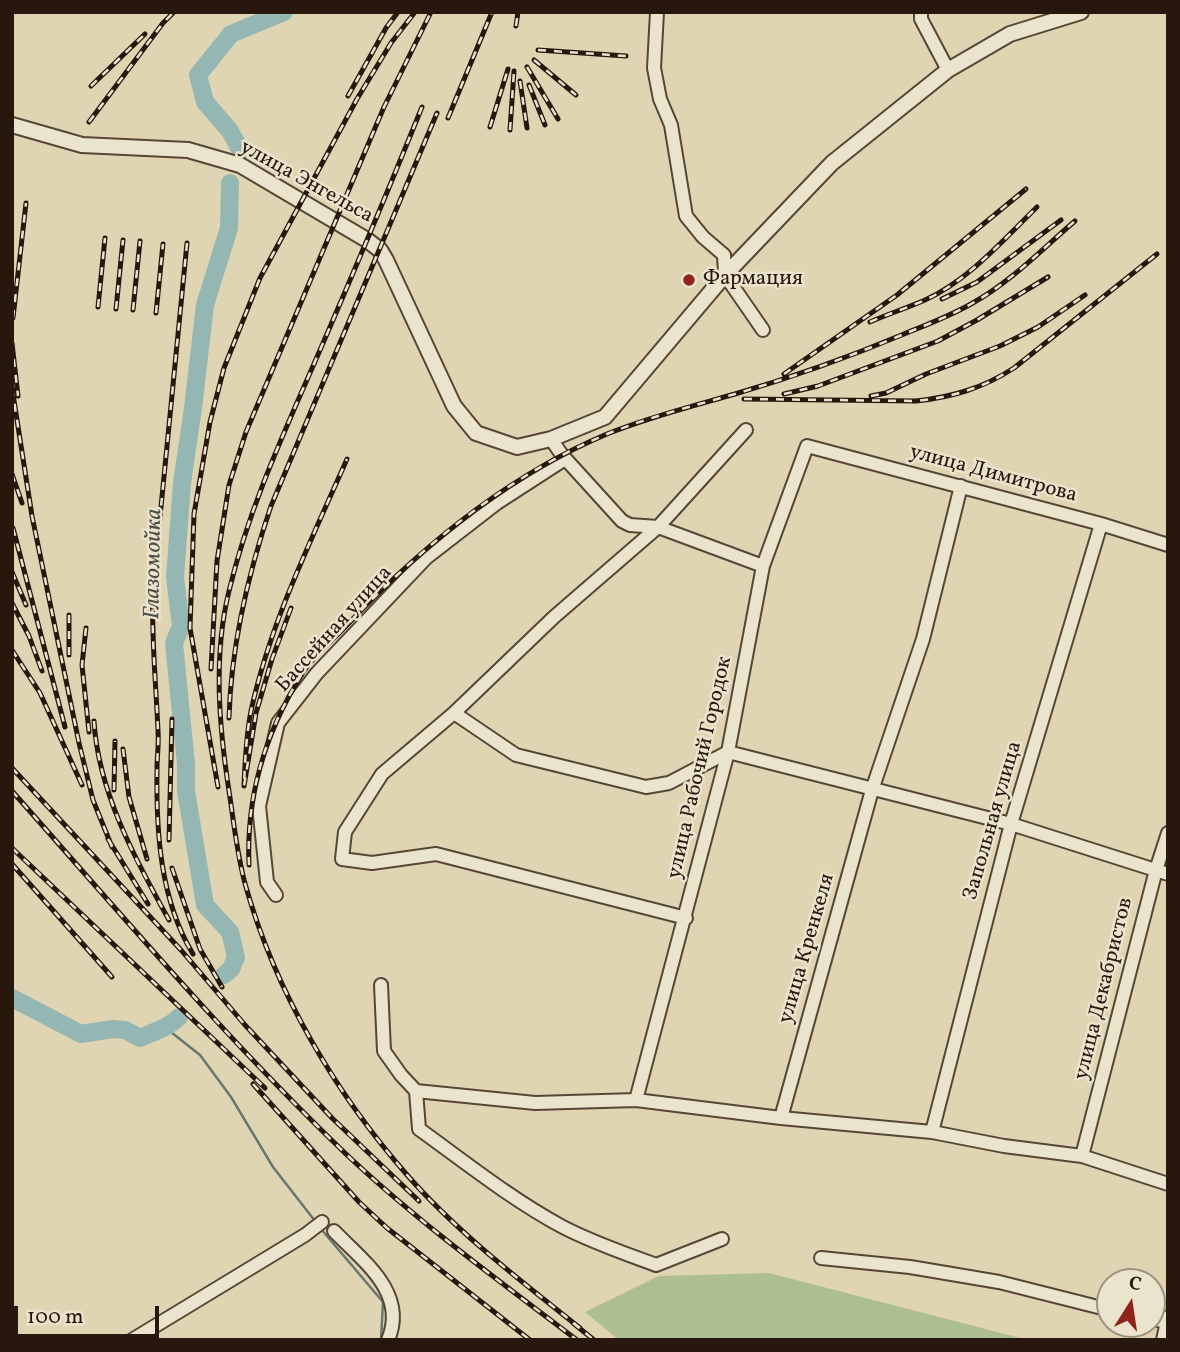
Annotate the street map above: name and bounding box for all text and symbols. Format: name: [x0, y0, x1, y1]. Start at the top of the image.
street label: улица Энгельса: [235, 136, 377, 230]
place label: Фармация: [703, 267, 803, 293]
marker: Фармация: [681, 272, 697, 288]
street label: улица Димитрова: [906, 440, 1080, 510]
water label: Глазомойка: [140, 508, 170, 620]
street label: Бассейная улица: [272, 561, 398, 699]
street label: улица Рабочий Городок: [663, 654, 739, 882]
street label: Запольная улица: [959, 739, 1029, 903]
street label: улица Кренкеля: [775, 871, 841, 1027]
street label: улица Декабристов: [1070, 895, 1140, 1083]
north arrow: [1096, 1268, 1166, 1338]
text: С: [1126, 1270, 1144, 1298]
scale bar: [18, 1292, 163, 1336]
text: 100 m: [27, 1303, 84, 1332]

